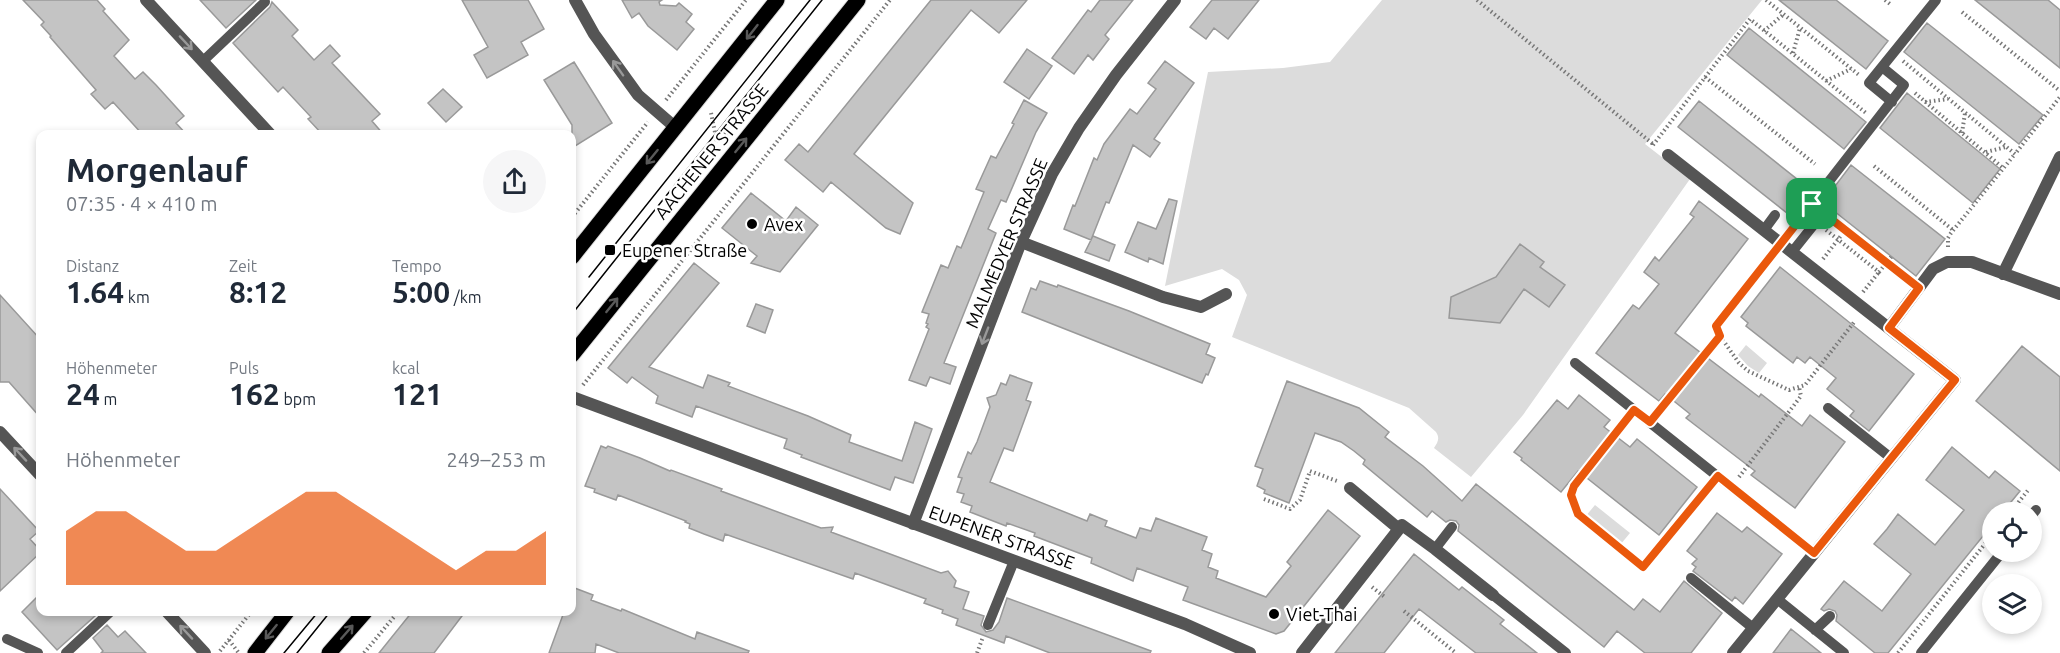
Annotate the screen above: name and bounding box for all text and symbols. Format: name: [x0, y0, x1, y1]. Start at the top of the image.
one-way arrow: [745, 24, 758, 40]
one-way arrow: [179, 35, 193, 50]
one-way arrow: [612, 61, 624, 77]
street label: AACHENER STRASSE: [650, 79, 772, 223]
one-way arrow: [734, 137, 747, 153]
one-way arrow: [646, 149, 659, 165]
button: share: [483, 150, 546, 213]
text: Morgenlauf: [66, 151, 248, 188]
street label: MALMEDYER STRASSE: [961, 155, 1051, 331]
pin: [1786, 178, 1837, 229]
icon: arrive: [1795, 187, 1828, 220]
text: 07:35 · 4 × 410 m: [66, 192, 218, 215]
place label: Avex: [764, 214, 803, 234]
marker: Avex: [745, 217, 759, 231]
place label: Eupener Straße: [622, 240, 747, 260]
marker: Eupener Straße: [603, 243, 617, 257]
text: Distanz: [66, 257, 119, 275]
text: Zeit: [229, 257, 257, 275]
text: Tempo: [392, 257, 442, 275]
text: 1.64: [66, 275, 124, 309]
text: 8:12: [229, 275, 287, 309]
text: 5:00: [392, 275, 450, 309]
text: km: [124, 288, 150, 306]
text: /km: [450, 288, 482, 306]
one-way arrow: [605, 298, 619, 313]
one-way arrow: [979, 326, 990, 345]
text: Höhenmeter: [66, 359, 157, 377]
text: Puls: [229, 359, 259, 377]
text: kcal: [392, 359, 420, 377]
text: 24: [66, 377, 100, 411]
text: 162: [229, 377, 280, 411]
text: 121: [392, 377, 443, 411]
text: m: [100, 390, 117, 408]
text: bpm: [280, 390, 316, 408]
one-way arrow: [13, 446, 27, 461]
text: Höhenmeter: [66, 448, 180, 471]
text: 249–253 m: [447, 448, 546, 471]
street label: EUPENER STRASSE: [926, 501, 1078, 573]
map controls: [1982, 502, 2042, 634]
button: locate: [1982, 502, 2042, 562]
button: layers: [1982, 574, 2042, 634]
place label: Viet-Thai: [1286, 604, 1357, 624]
marker: Viet-Thai: [1267, 607, 1281, 621]
one-way arrow: [264, 624, 277, 640]
one-way arrow: [179, 625, 193, 640]
one-way arrow: [340, 625, 354, 640]

